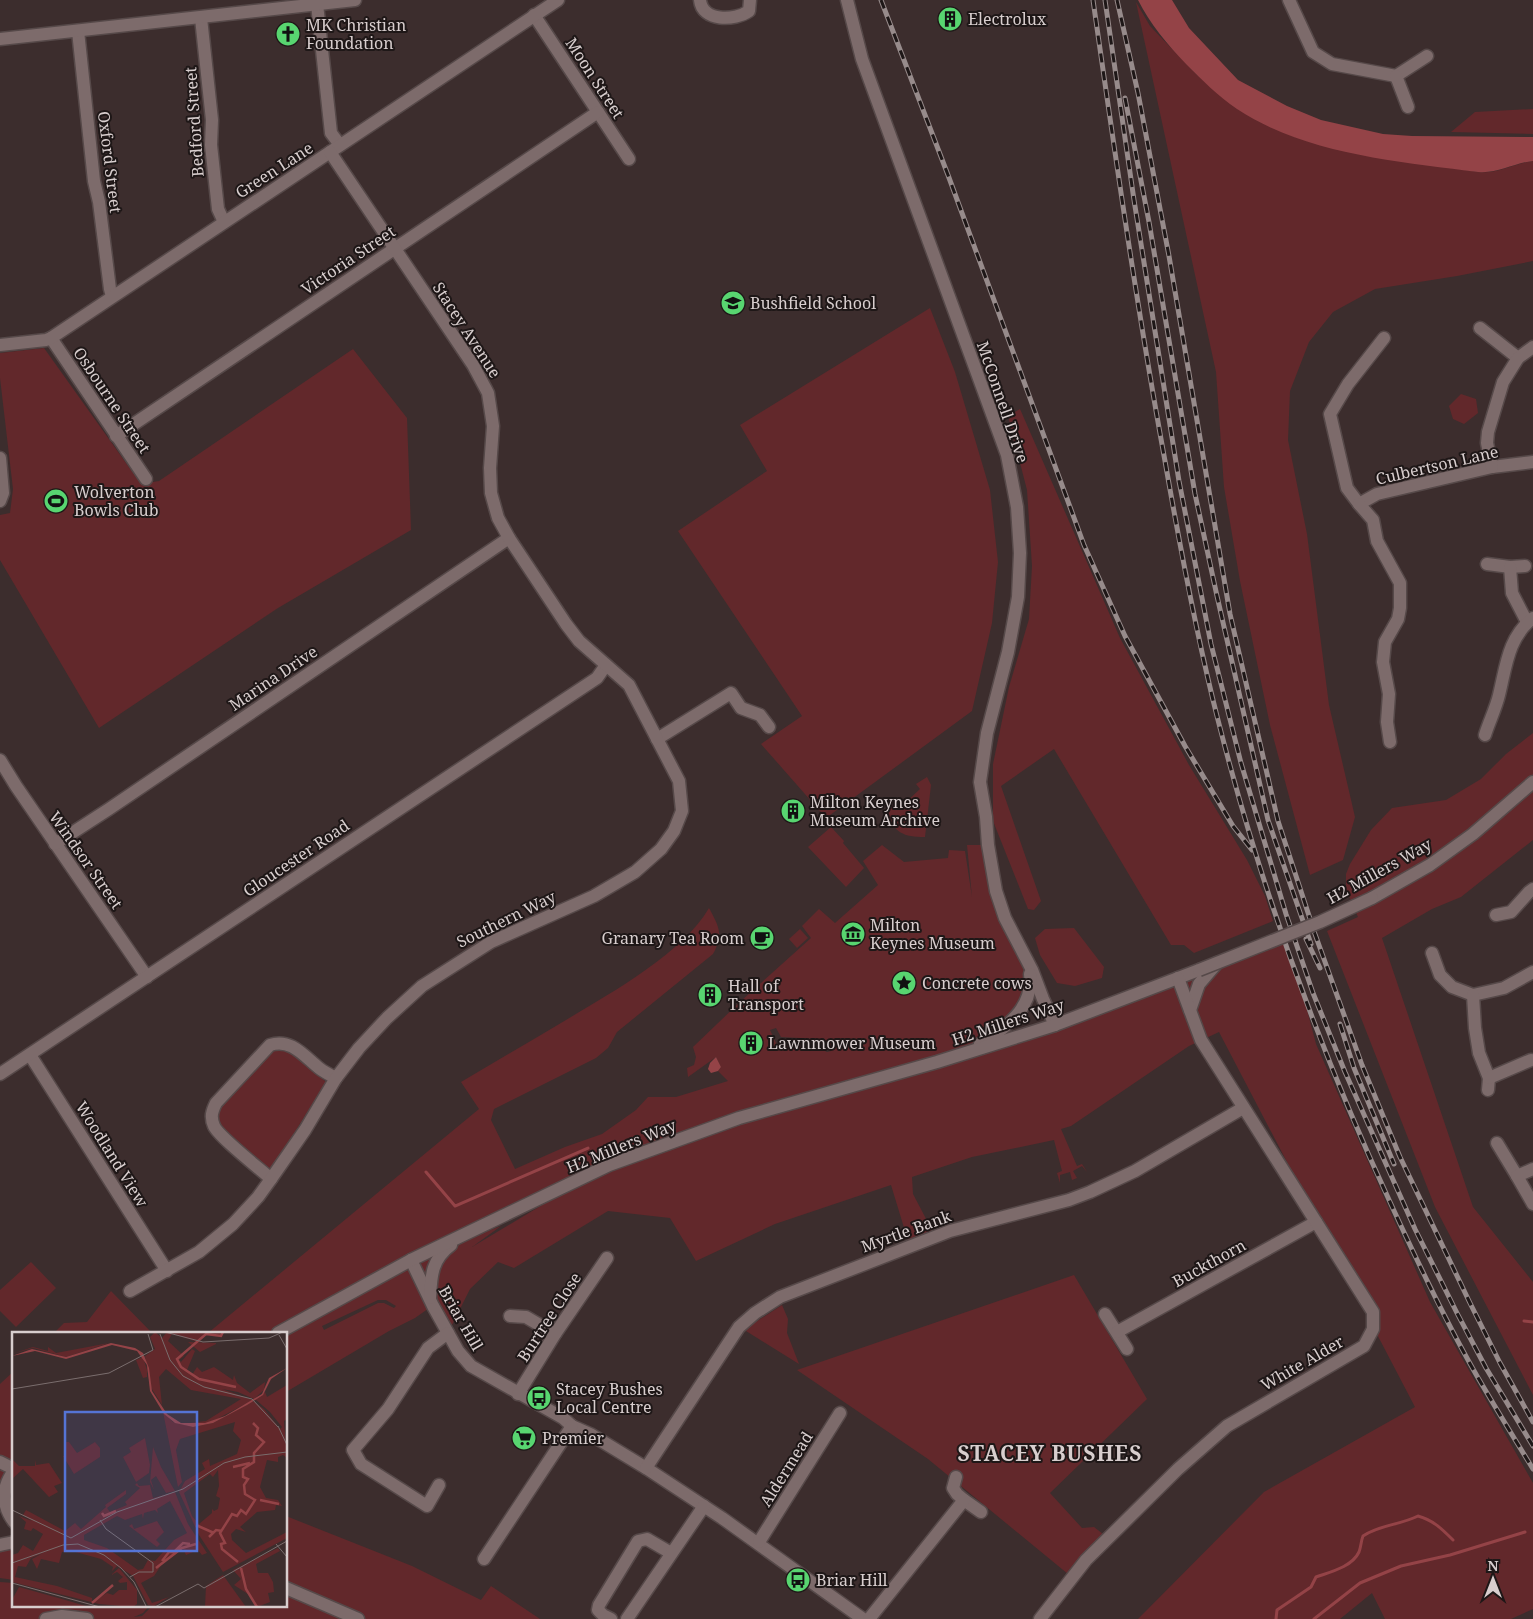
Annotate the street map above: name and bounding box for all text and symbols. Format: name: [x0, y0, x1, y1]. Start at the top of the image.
building icon: Electrolux: [937, 6, 963, 32]
place label: Electrolux: [968, 8, 1047, 30]
place label: MK Christian Foundation: [306, 14, 406, 54]
church icon: MK Christian Foundation: [275, 21, 301, 47]
street label: Moon Street: [561, 33, 630, 123]
street label: Bedford Street: [179, 66, 209, 178]
street label: Oxford Street: [93, 110, 127, 215]
street label: Green Lane: [231, 137, 317, 203]
street label: Victoria Street: [297, 220, 400, 300]
street label: Stacey Avenue: [428, 278, 506, 382]
school or university icon: Bushfield School: [720, 290, 746, 316]
place label: Bushfield School: [750, 292, 876, 314]
street label: McConnell Drive: [972, 338, 1034, 466]
street label: Osbourne Street: [68, 343, 156, 458]
street label: Culbertson Lane: [1373, 440, 1501, 490]
place label: Wolverton Bowls Club: [74, 481, 159, 521]
sports icon: Wolverton Bowls Club: [43, 488, 69, 514]
street label: Marina Drive: [224, 640, 322, 716]
place label: Milton Keynes Museum Archive: [810, 791, 940, 831]
building icon: Milton Keynes Museum Archive: [780, 798, 806, 824]
street label: Windsor Street: [44, 807, 128, 914]
street label: Gloucester Road: [239, 814, 354, 902]
street label: H2 Millers Way: [1323, 833, 1436, 909]
street label: Southern Way: [453, 885, 560, 953]
place label: Milton Keynes Museum: [870, 914, 995, 954]
museum icon: Milton Keynes Museum: [840, 921, 866, 947]
cafe icon: Granary Tea Room: [749, 925, 775, 951]
place label: Granary Tea Room: [601, 927, 744, 949]
place icon: Concrete cows: [891, 970, 917, 996]
place label: Concrete cows: [922, 972, 1032, 994]
place label: Hall of Transport: [728, 975, 804, 1015]
building icon: Hall of Transport: [697, 982, 723, 1008]
street label: H2 Millers Way: [949, 993, 1068, 1050]
building icon: Lawnmower Museum: [738, 1030, 764, 1056]
place label: Lawnmower Museum: [768, 1032, 936, 1054]
street label: Woodland View: [71, 1097, 153, 1211]
street label: H2 Millers Way: [563, 1114, 680, 1178]
street label: Myrtle Bank: [858, 1204, 955, 1257]
street label: Buckthorn: [1168, 1234, 1250, 1292]
street label: Burtree Close: [512, 1268, 586, 1366]
street label: Briar Hill: [434, 1282, 488, 1355]
street label: White Alder: [1256, 1330, 1348, 1396]
inset map: [12, 1332, 288, 1606]
place label: Stacey Bushes Local Centre: [556, 1378, 663, 1418]
bus stop icon: Stacey Bushes Local Centre: [526, 1385, 552, 1411]
supermarket icon: Premier: [511, 1425, 537, 1451]
place label: Premier: [542, 1427, 605, 1449]
street label: Aldermead: [754, 1427, 818, 1511]
district label: STACEY BUSHES: [958, 1439, 1142, 1467]
north arrow: [1468, 1554, 1518, 1604]
text: N: [1487, 1556, 1499, 1575]
bus stop icon: Briar Hill: [785, 1567, 811, 1593]
place label: Briar Hill: [816, 1569, 888, 1591]

